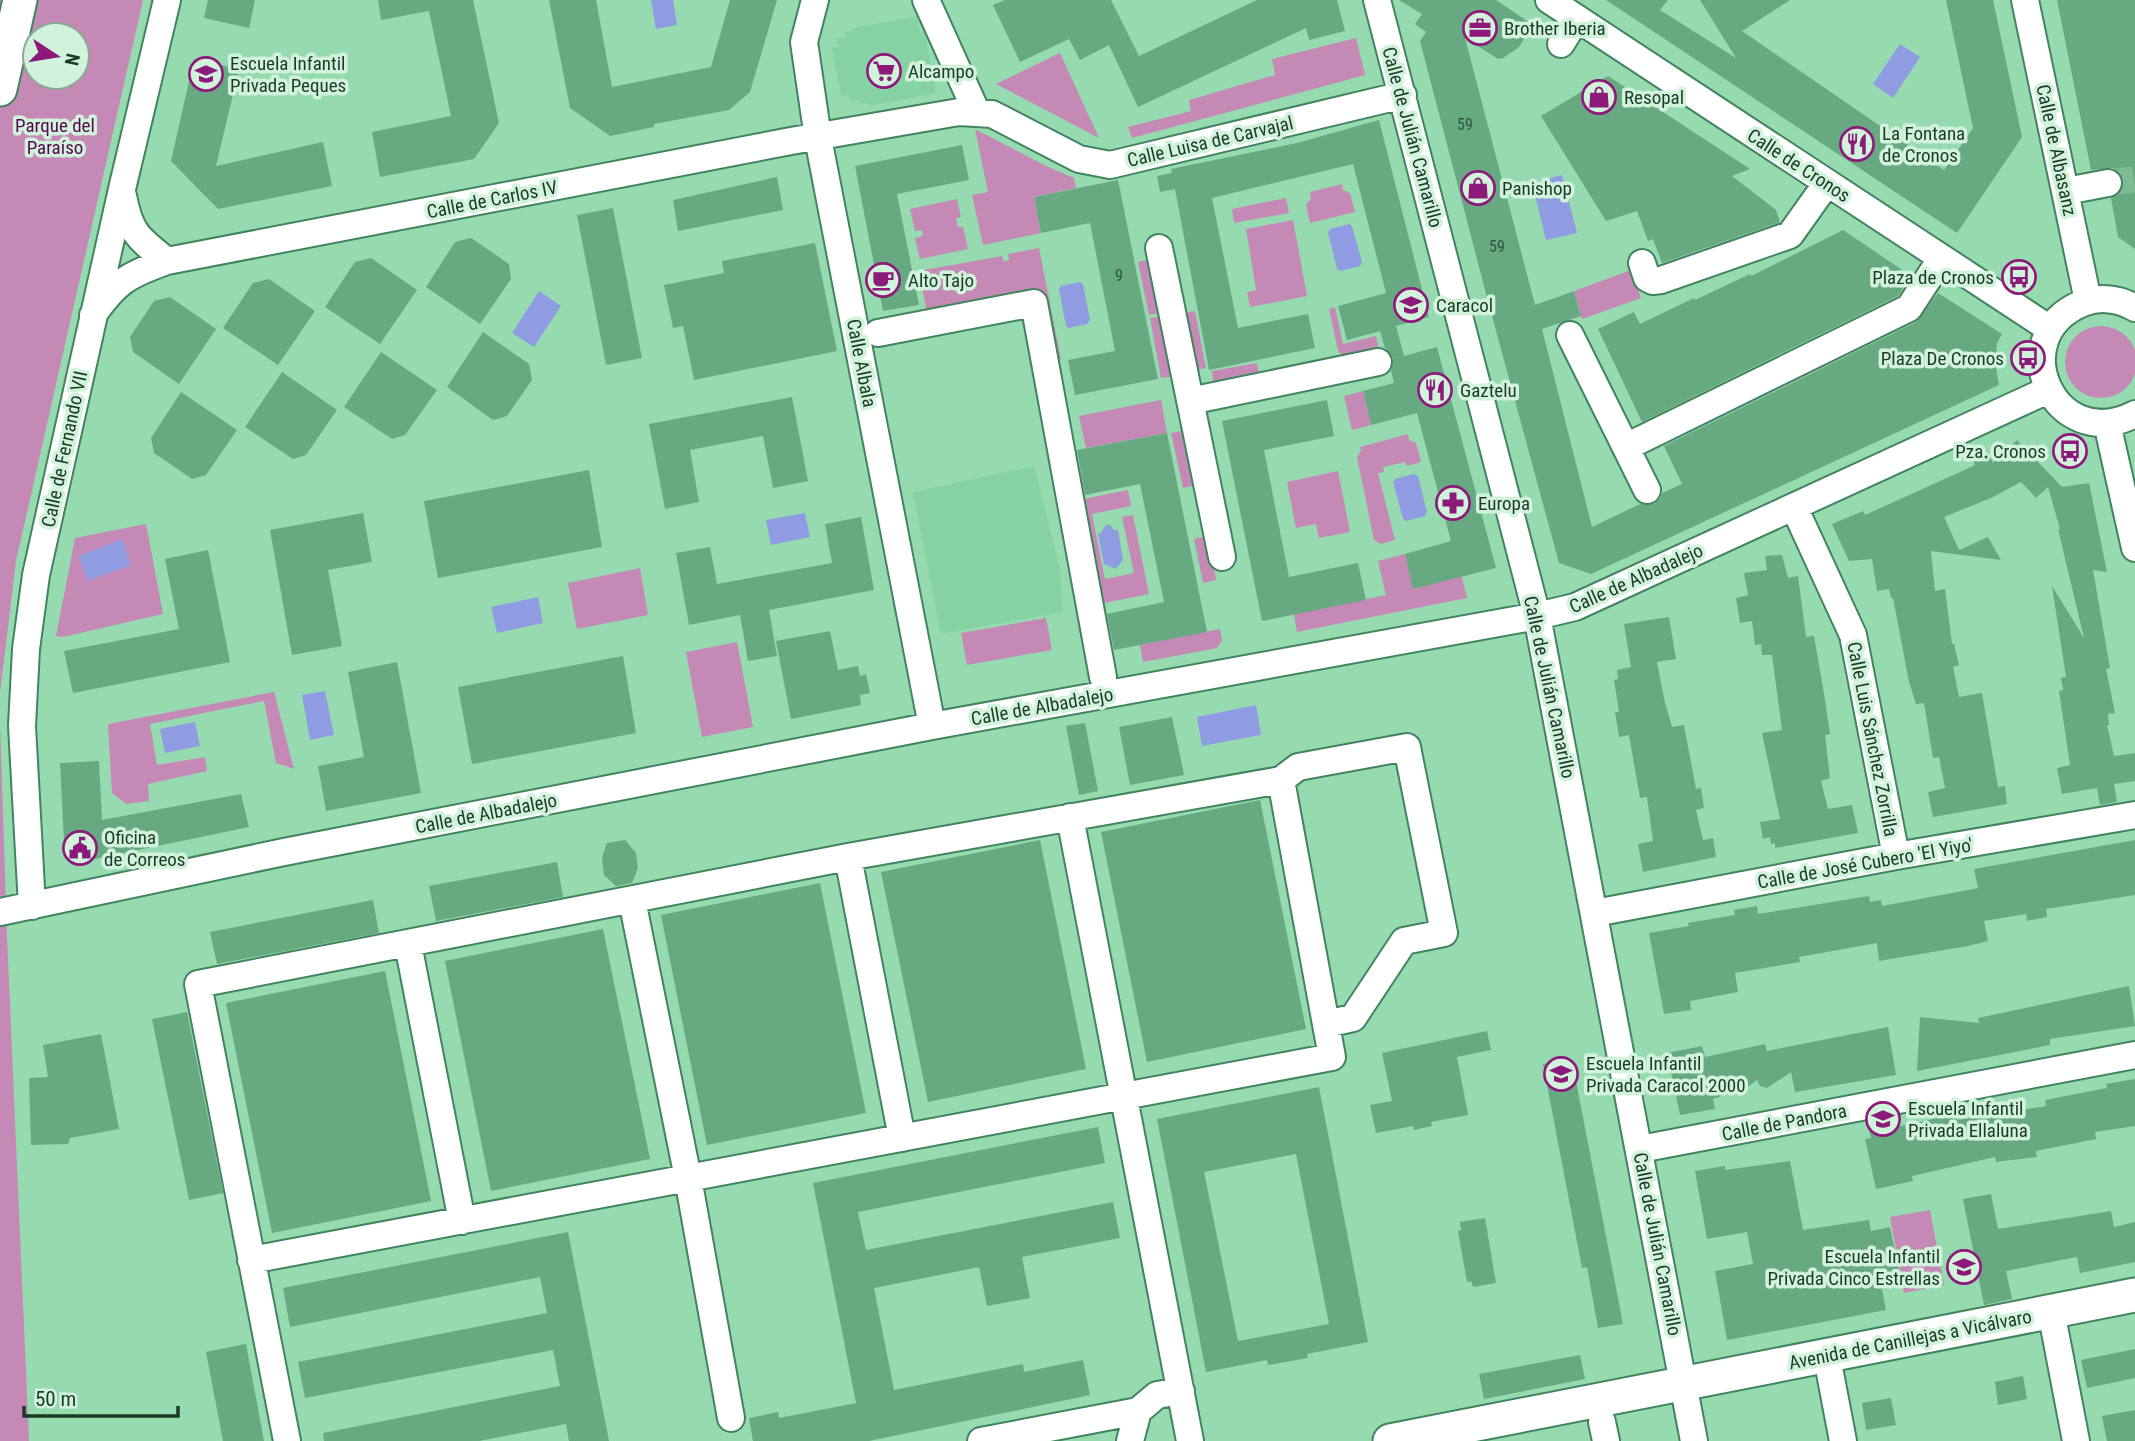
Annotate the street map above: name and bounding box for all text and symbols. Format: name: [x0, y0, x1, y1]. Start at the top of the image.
office icon: Brother Iberia: [1461, 9, 1499, 47]
place label: Brother Iberia: [1504, 17, 1606, 40]
north arrow: [21, 21, 91, 91]
street label: Calle de Julián Camarillo: [1377, 44, 1448, 230]
text: N: [60, 51, 85, 68]
place label: Escuela Infantil Privada Peques: [230, 52, 346, 97]
supermarket icon: Alcampo: [865, 52, 903, 90]
school or university icon: Escuela Infantil Privada Peques: [187, 55, 225, 93]
place label: Alcampo: [908, 60, 974, 83]
shop icon: Resopal: [1580, 78, 1618, 116]
street label: Calle de Albasanz: [2031, 82, 2082, 218]
place label: Resopal: [1624, 86, 1684, 109]
street label: Calle Luisa de Carvajal: [1125, 111, 1295, 172]
park label: Parque del Paraíso: [15, 114, 95, 159]
house number: 59: [1457, 115, 1473, 134]
place label: La Fontana de Cronos: [1882, 122, 1965, 167]
street label: Calle de Cronos: [1743, 124, 1854, 207]
restaurant icon: La Fontana de Cronos: [1838, 125, 1876, 163]
shop icon: Panishop: [1459, 169, 1497, 207]
street label: Calle de Carlos IV: [425, 175, 560, 223]
place label: Panishop: [1502, 177, 1572, 200]
house number: 59: [1489, 237, 1505, 256]
bus stop icon: Plaza de Cronos: [2000, 258, 2038, 296]
cafe icon: Alto Tajo: [864, 261, 902, 299]
house number: 9: [1115, 266, 1123, 285]
place label: Plaza de Cronos: [1872, 266, 1994, 289]
place label: Alto Tajo: [908, 269, 974, 292]
school or university icon: Caracol: [1392, 286, 1430, 324]
place label: Caracol: [1436, 294, 1493, 317]
street label: Calle Albala: [842, 317, 881, 409]
bus stop icon: Plaza De Cronos: [2009, 339, 2047, 377]
place label: Plaza De Cronos: [1881, 347, 2004, 370]
street label: Calle de Fernando VII: [37, 369, 92, 529]
restaurant icon: Gaztelu: [1416, 371, 1454, 409]
place label: Gaztelu: [1460, 379, 1517, 402]
bus stop icon: Pza. Cronos: [2051, 432, 2089, 470]
place label: Pza. Cronos: [1955, 440, 2046, 463]
pharmacy icon: Europa: [1434, 484, 1472, 522]
place label: Europa: [1478, 492, 1530, 515]
street label: Calle de Albadalejo: [1566, 539, 1707, 618]
street label: Calle de Julián Camarillo: [1519, 594, 1580, 780]
street label: Calle Luis Sánchez Zorrilla: [1842, 640, 1903, 838]
street label: Calle de Albadalejo: [969, 683, 1115, 730]
street label: Calle de Albadalejo: [413, 788, 559, 839]
place label: Oficina de Correos: [104, 826, 186, 871]
public building icon: Oficina de Correos: [61, 829, 99, 867]
street label: Calle de José Cubero 'El Yiyo': [1756, 833, 1974, 894]
place label: Escuela Infantil Privada Caracol 2000: [1586, 1052, 1746, 1097]
school or university icon: Escuela Infantil Privada Caracol 2000: [1542, 1055, 1580, 1093]
place label: Escuela Infantil Privada Ellaluna: [1908, 1097, 2028, 1142]
street label: Calle de Pandora: [1720, 1099, 1849, 1146]
school or university icon: Escuela Infantil Privada Ellaluna: [1864, 1100, 1902, 1138]
street label: Calle de Julián Camarillo: [1628, 1151, 1687, 1338]
place label: Escuela Infantil Privada Cinco Estrellas: [1768, 1245, 1940, 1290]
school or university icon: Escuela Infantil Privada Cinco Estrellas: [1945, 1248, 1983, 1286]
street label: Avenida de Canillejas a Vicálvaro: [1787, 1305, 2033, 1374]
scale bar: [24, 1374, 178, 1418]
text: 50 m: [35, 1387, 76, 1411]

